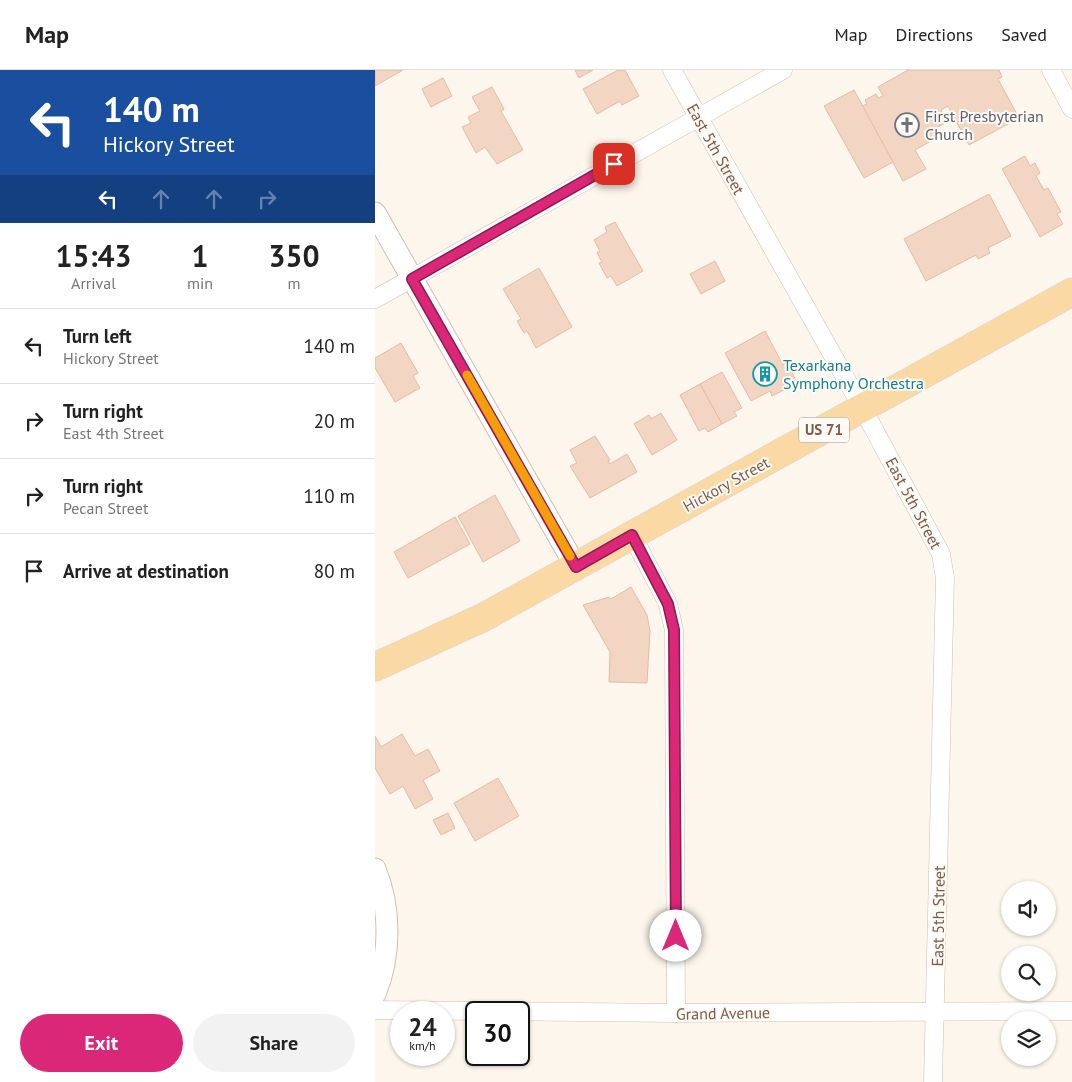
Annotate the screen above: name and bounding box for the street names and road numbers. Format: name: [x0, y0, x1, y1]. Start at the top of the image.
street label: East 5th Street: [683, 100, 750, 199]
road number: US 71: [799, 418, 849, 442]
street label: Hickory Street: [679, 452, 773, 516]
street label: East 5th Street: [881, 454, 947, 553]
street label: East 5th Street: [927, 865, 949, 967]
street label: Grand Avenue: [676, 1002, 770, 1024]

